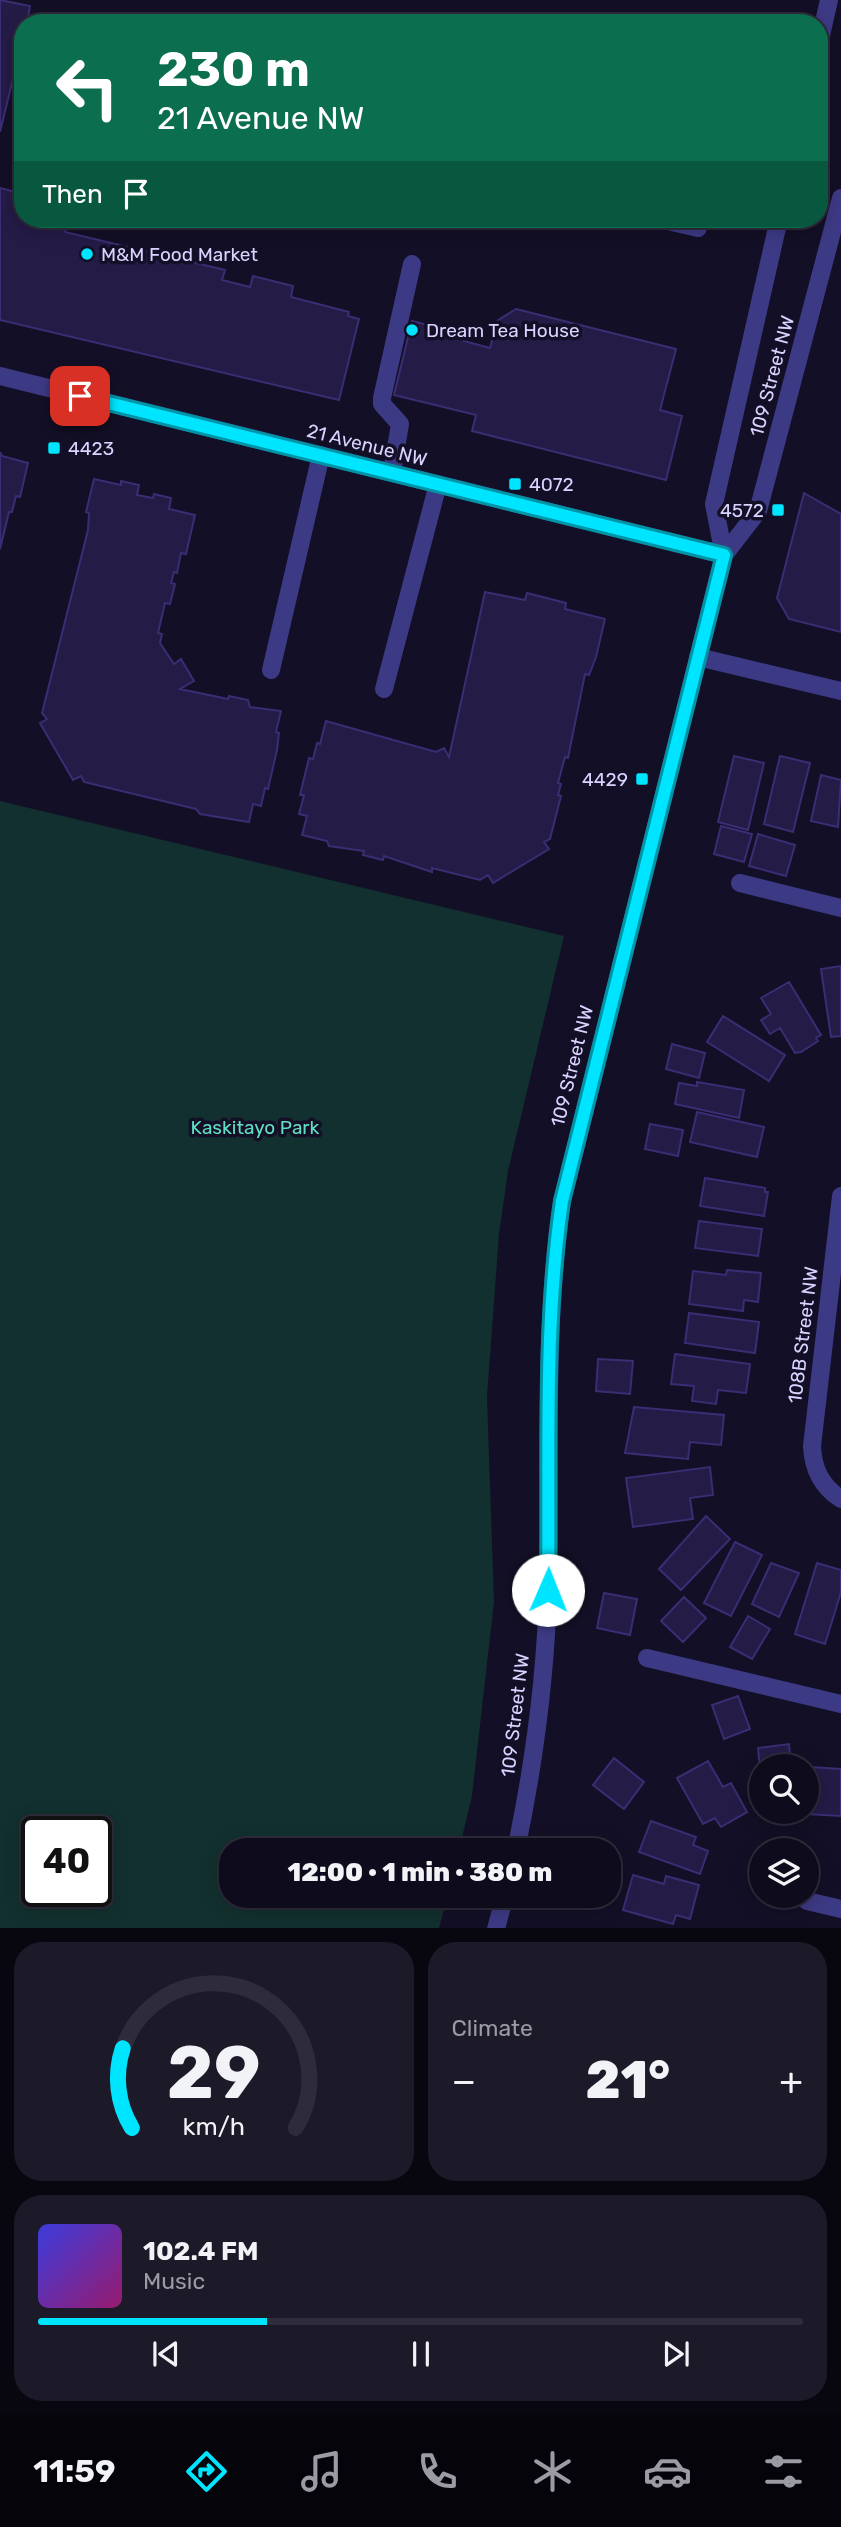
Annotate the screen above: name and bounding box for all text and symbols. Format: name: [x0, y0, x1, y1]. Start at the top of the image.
text: 230 m: [157, 40, 310, 98]
icon: left: [42, 42, 133, 133]
text: 21 Avenue NW: [157, 99, 364, 137]
icon: arrive: [117, 175, 155, 213]
text: Then: [42, 179, 103, 210]
place label: M&M Food Market: [101, 243, 258, 266]
marker: M&M Food Market: [79, 246, 95, 262]
street label: 109 Street NW: [745, 313, 799, 439]
place label: Dream Tea House: [426, 319, 580, 342]
marker: Dream Tea House: [404, 322, 420, 338]
pin: [50, 366, 110, 426]
icon: arrive: [61, 377, 99, 415]
street label: 21 Avenue NW: [305, 419, 429, 471]
place label: 4423: [68, 437, 114, 460]
marker: 4423: [46, 440, 62, 456]
place label: 4072: [529, 473, 574, 496]
marker: 4072: [507, 476, 523, 492]
place label: 4572: [720, 499, 764, 522]
marker: 4572: [770, 502, 786, 518]
place label: 4429: [582, 768, 628, 791]
marker: 4429: [634, 771, 650, 787]
street label: 109 Street NW: [546, 1003, 598, 1129]
park label: Kaskitayo Park: [191, 1116, 320, 1139]
street label: 108B Street NW: [783, 1265, 823, 1405]
position arrow: [511, 1553, 585, 1627]
street label: 109 Street NW: [496, 1652, 534, 1778]
map controls: [749, 1754, 819, 1908]
button: search: [749, 1754, 819, 1824]
speed limit sign: 40: [21, 1816, 112, 1907]
button: layers: [749, 1838, 819, 1908]
text: 12:00 · 1 min · 380 m: [288, 1857, 552, 1888]
text: Climate: [452, 2014, 533, 2042]
text: 29: [167, 2030, 261, 2116]
text: 21°: [586, 2049, 670, 2111]
text: −: [452, 2058, 476, 2104]
text: +: [779, 2058, 803, 2104]
text: km/h: [183, 2111, 245, 2140]
text: 102.4 FM: [143, 2236, 259, 2267]
text: Music: [143, 2267, 205, 2295]
icon: previous: [147, 2335, 185, 2373]
icon: pause: [402, 2335, 440, 2373]
icon: next: [657, 2335, 695, 2373]
icon: directions: [182, 2447, 231, 2496]
icon: music: [297, 2447, 346, 2496]
icon: phone: [413, 2447, 462, 2496]
icon: climate: [528, 2447, 577, 2496]
icon: car: [643, 2447, 692, 2496]
icon: filters: [759, 2447, 808, 2496]
text: 11:59: [33, 2452, 116, 2490]

